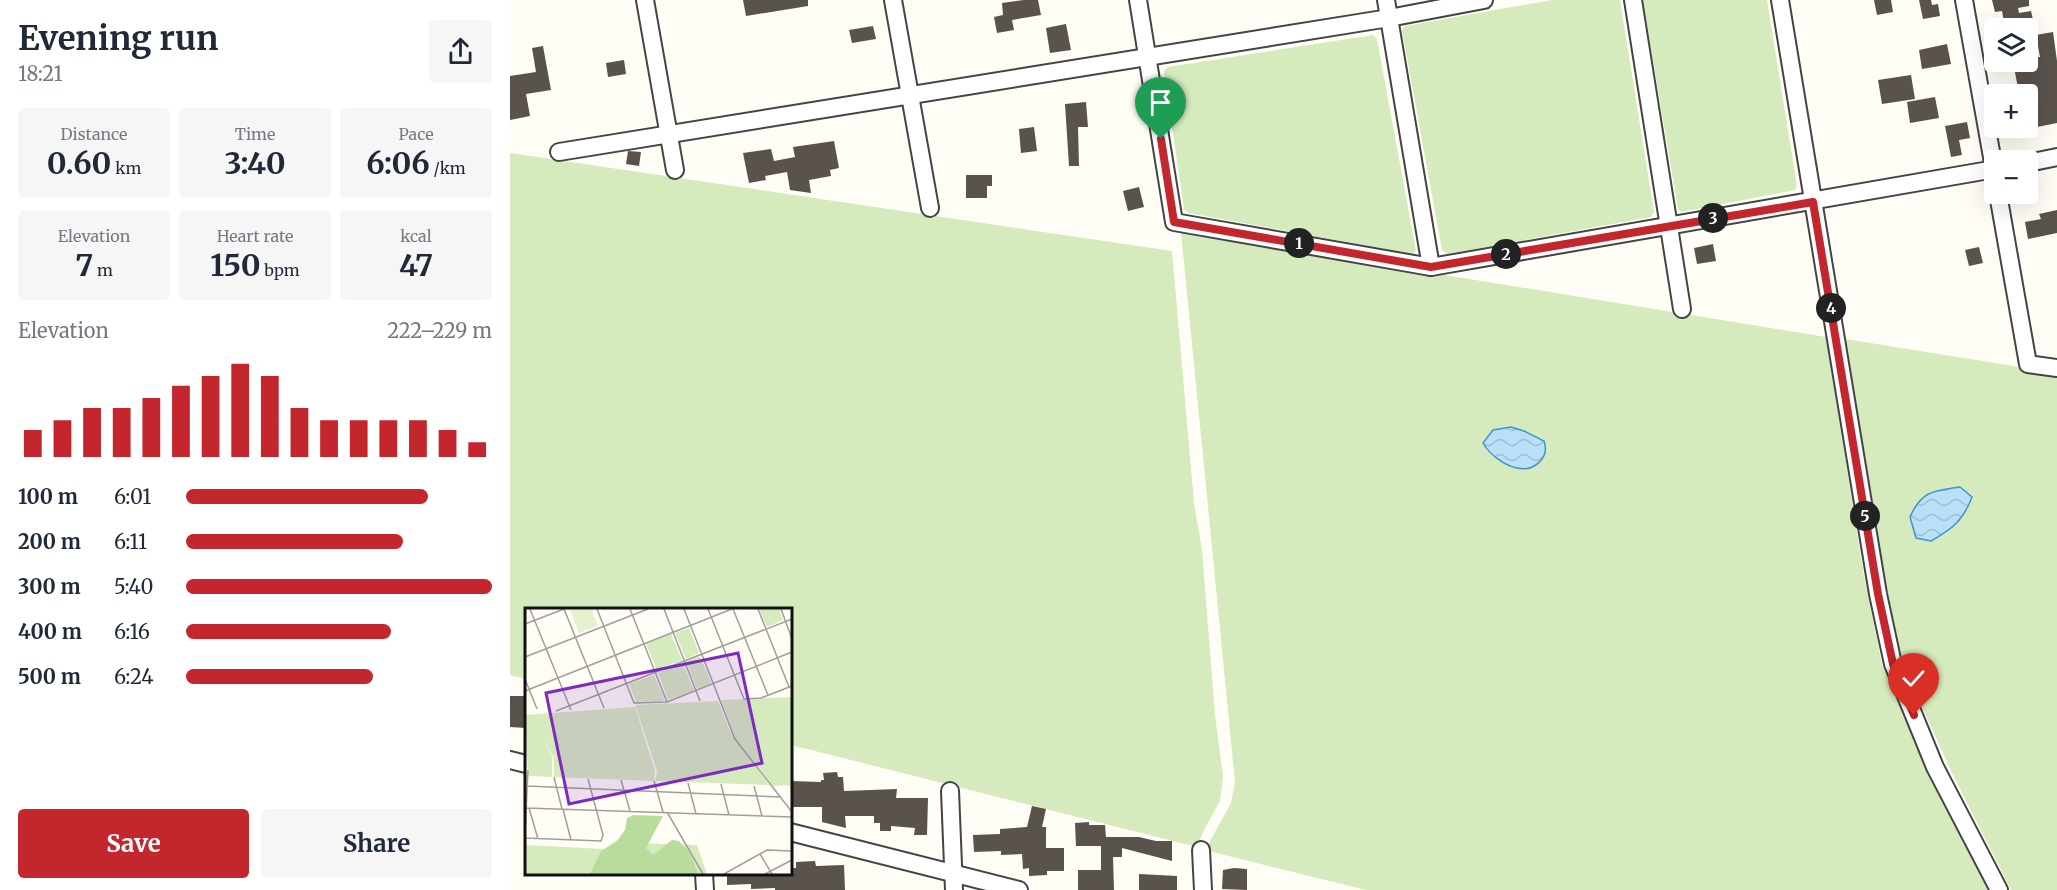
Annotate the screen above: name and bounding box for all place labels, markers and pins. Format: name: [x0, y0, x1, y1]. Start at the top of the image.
pin: [1135, 77, 1186, 139]
pin: 3: [1698, 203, 1728, 233]
pin: 1: [1284, 228, 1314, 258]
pin: 2: [1491, 239, 1521, 269]
pin: 4: [1816, 293, 1846, 323]
pin: 5: [1850, 501, 1880, 531]
pin: [1888, 653, 1939, 715]

